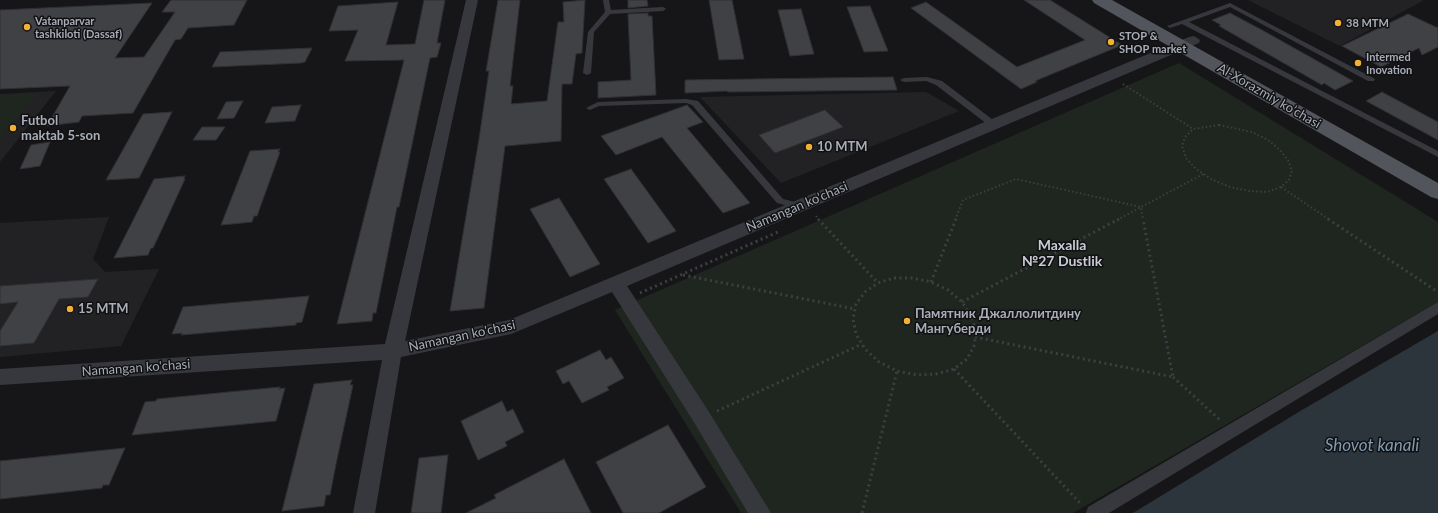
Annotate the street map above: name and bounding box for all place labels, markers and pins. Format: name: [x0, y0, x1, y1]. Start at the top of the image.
place label: Vatanparvar tashkiloti (Dassaf): [35, 14, 122, 40]
place label: 38 MTM: [1346, 16, 1389, 30]
marker: 38 MTM: [1333, 18, 1343, 28]
marker: Vatanparvar tashkiloti (Dassaf): [22, 22, 32, 32]
place label: STOP & SHOP market: [1119, 29, 1186, 55]
marker: STOP & SHOP market: [1106, 37, 1116, 47]
place label: Intermed Inovation: [1366, 50, 1412, 76]
marker: Intermed Inovation: [1353, 58, 1363, 68]
place label: Futbol maktab 5-son: [21, 113, 100, 144]
marker: Futbol maktab 5-son: [8, 123, 18, 133]
place label: 10 MTM: [817, 139, 868, 155]
marker: 10 MTM: [804, 142, 814, 152]
place label: 15 MTM: [78, 301, 129, 317]
marker: 15 MTM: [65, 304, 75, 314]
place label: Памятник Джаллолитдину Мангуберди: [915, 306, 1081, 337]
marker: Памятник Джаллолитдину Мангуберди: [902, 316, 912, 326]

